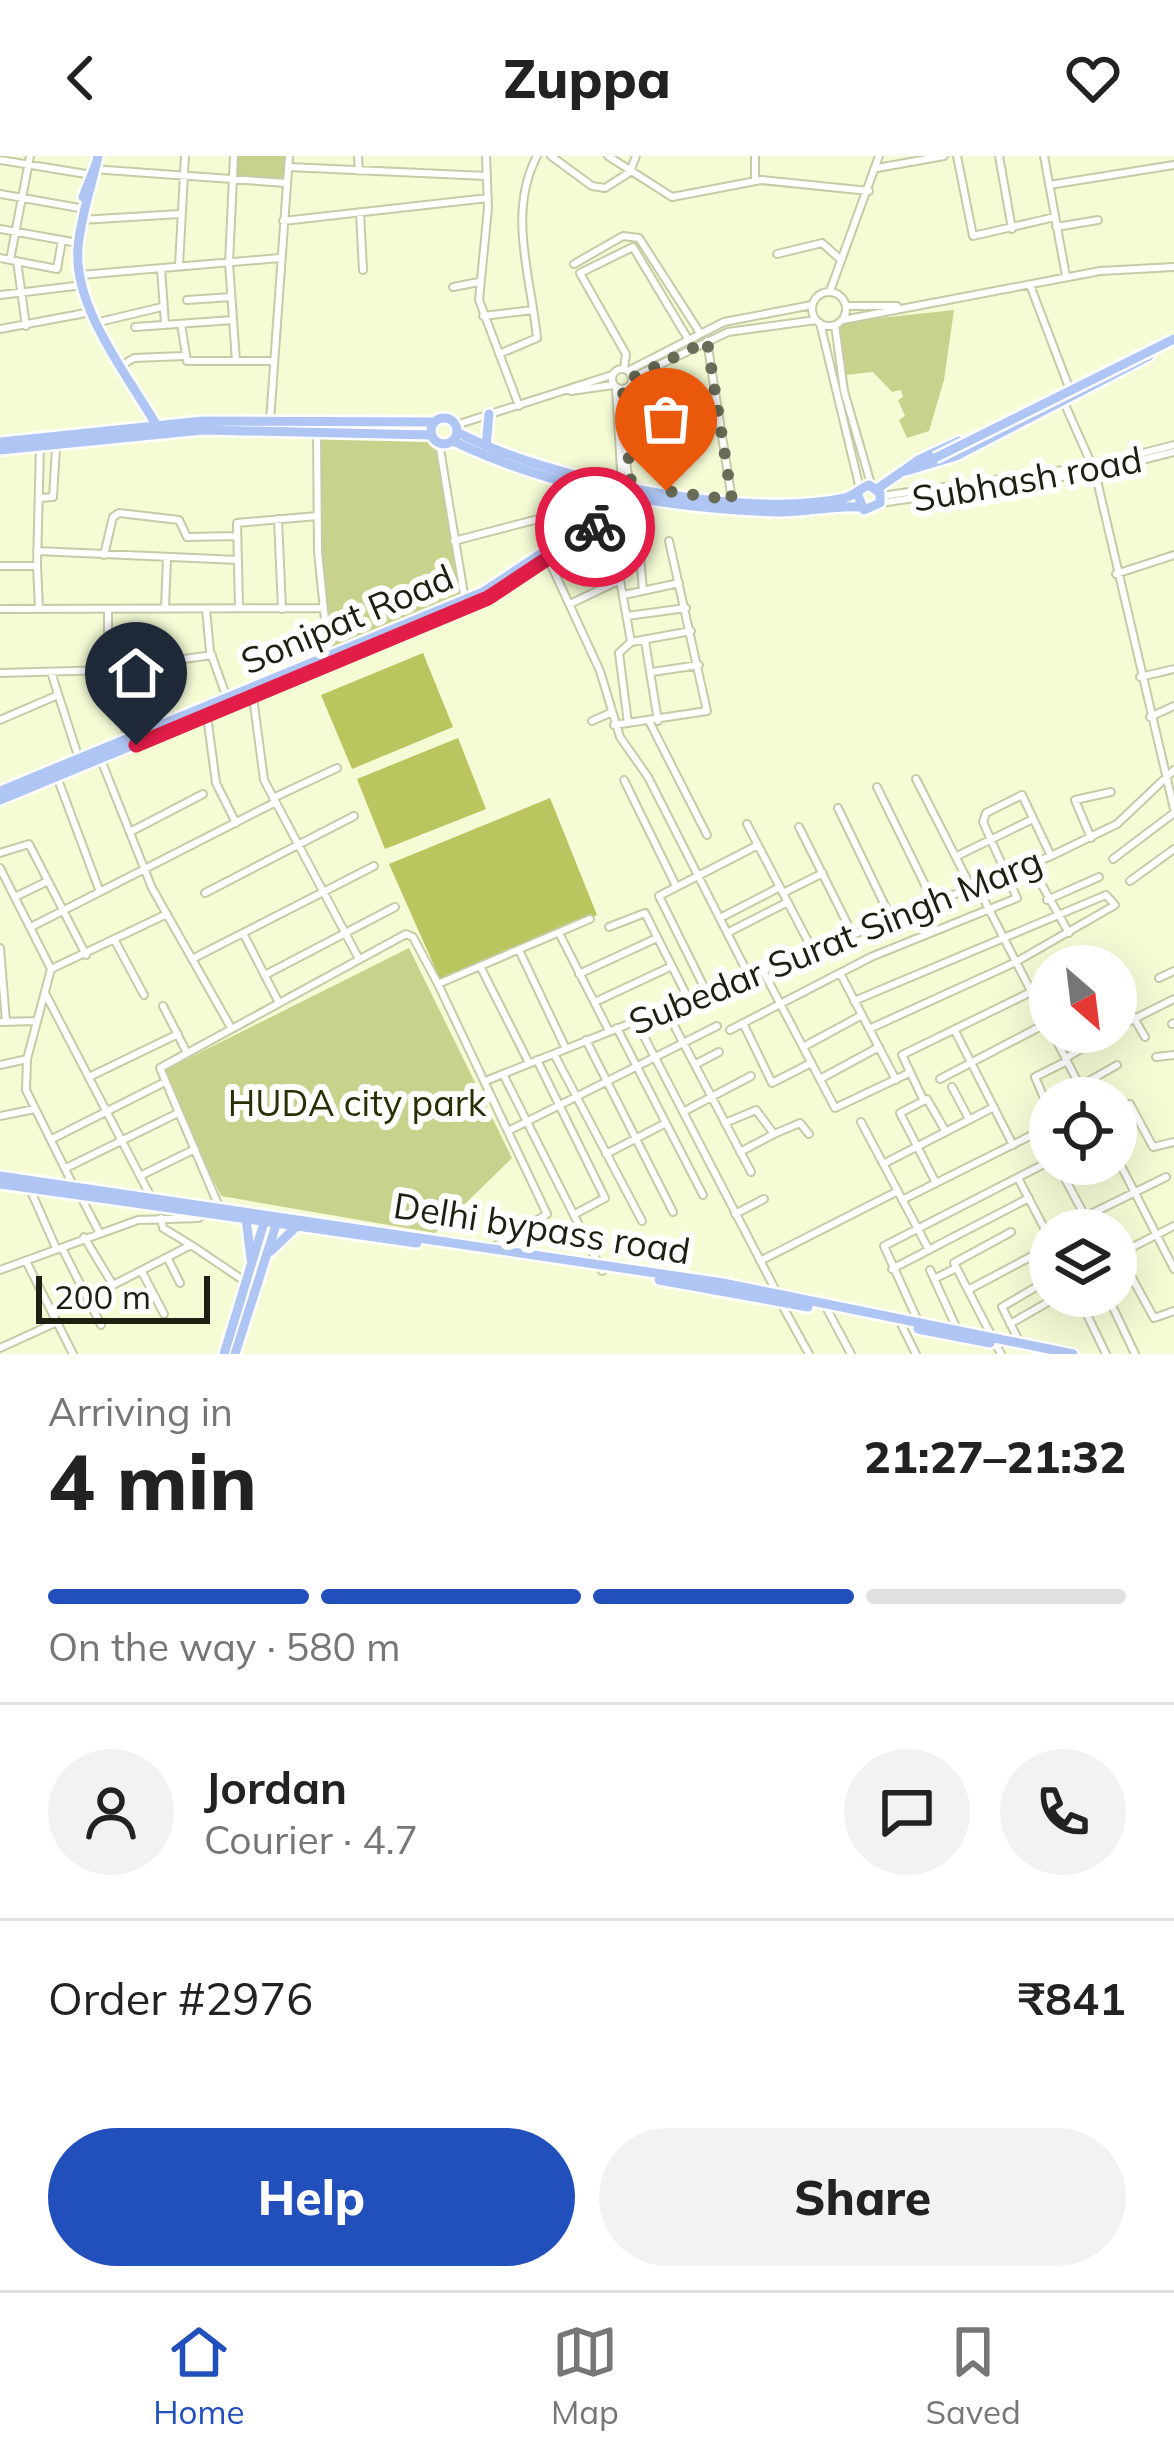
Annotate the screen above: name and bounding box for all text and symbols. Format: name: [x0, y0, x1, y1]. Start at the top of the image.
text: Zuppa: [503, 44, 671, 112]
icon: back: [48, 45, 114, 111]
icon: heart: [1060, 45, 1126, 111]
pin: [615, 368, 717, 491]
icon: bag: [633, 386, 699, 452]
street label: Subhash road: [909, 436, 1145, 521]
courier: [535, 467, 655, 587]
icon: bike: [562, 494, 628, 560]
street label: Sonipat Road: [234, 554, 460, 683]
pin: [85, 622, 187, 745]
icon: home: [103, 640, 169, 706]
street label: Subedar Surat Singh Marg: [622, 837, 1048, 1044]
north arrow: [1029, 945, 1137, 1053]
map controls: [1029, 945, 1137, 1317]
button: locate: [1029, 1077, 1137, 1185]
park label: HUDA city park: [228, 1080, 487, 1125]
street label: Delhi bypass road: [391, 1182, 693, 1273]
button: layers: [1029, 1209, 1137, 1317]
scale bar: [36, 1270, 210, 1323]
text: 200 m: [54, 1276, 151, 1317]
text: Arriving in: [48, 1387, 233, 1436]
text: 21:27–21:32: [864, 1428, 1126, 1484]
text: 4 min: [48, 1432, 257, 1530]
text: On the way · 580 m: [48, 1622, 400, 1671]
button: person: [48, 1749, 174, 1875]
button: chat: [844, 1749, 970, 1875]
button: phone: [1000, 1749, 1126, 1875]
text: Jordan: [204, 1759, 347, 1815]
text: Courier · 4.7: [204, 1815, 418, 1864]
text: Order #2976: [48, 1970, 313, 2026]
text: ₹841: [1018, 1970, 1126, 2026]
button: Help: [48, 2128, 575, 2266]
button: Share: [599, 2128, 1126, 2266]
tab: Home: [153, 2319, 244, 2432]
tab: Map: [551, 2319, 619, 2432]
tab: Saved: [925, 2319, 1021, 2432]

